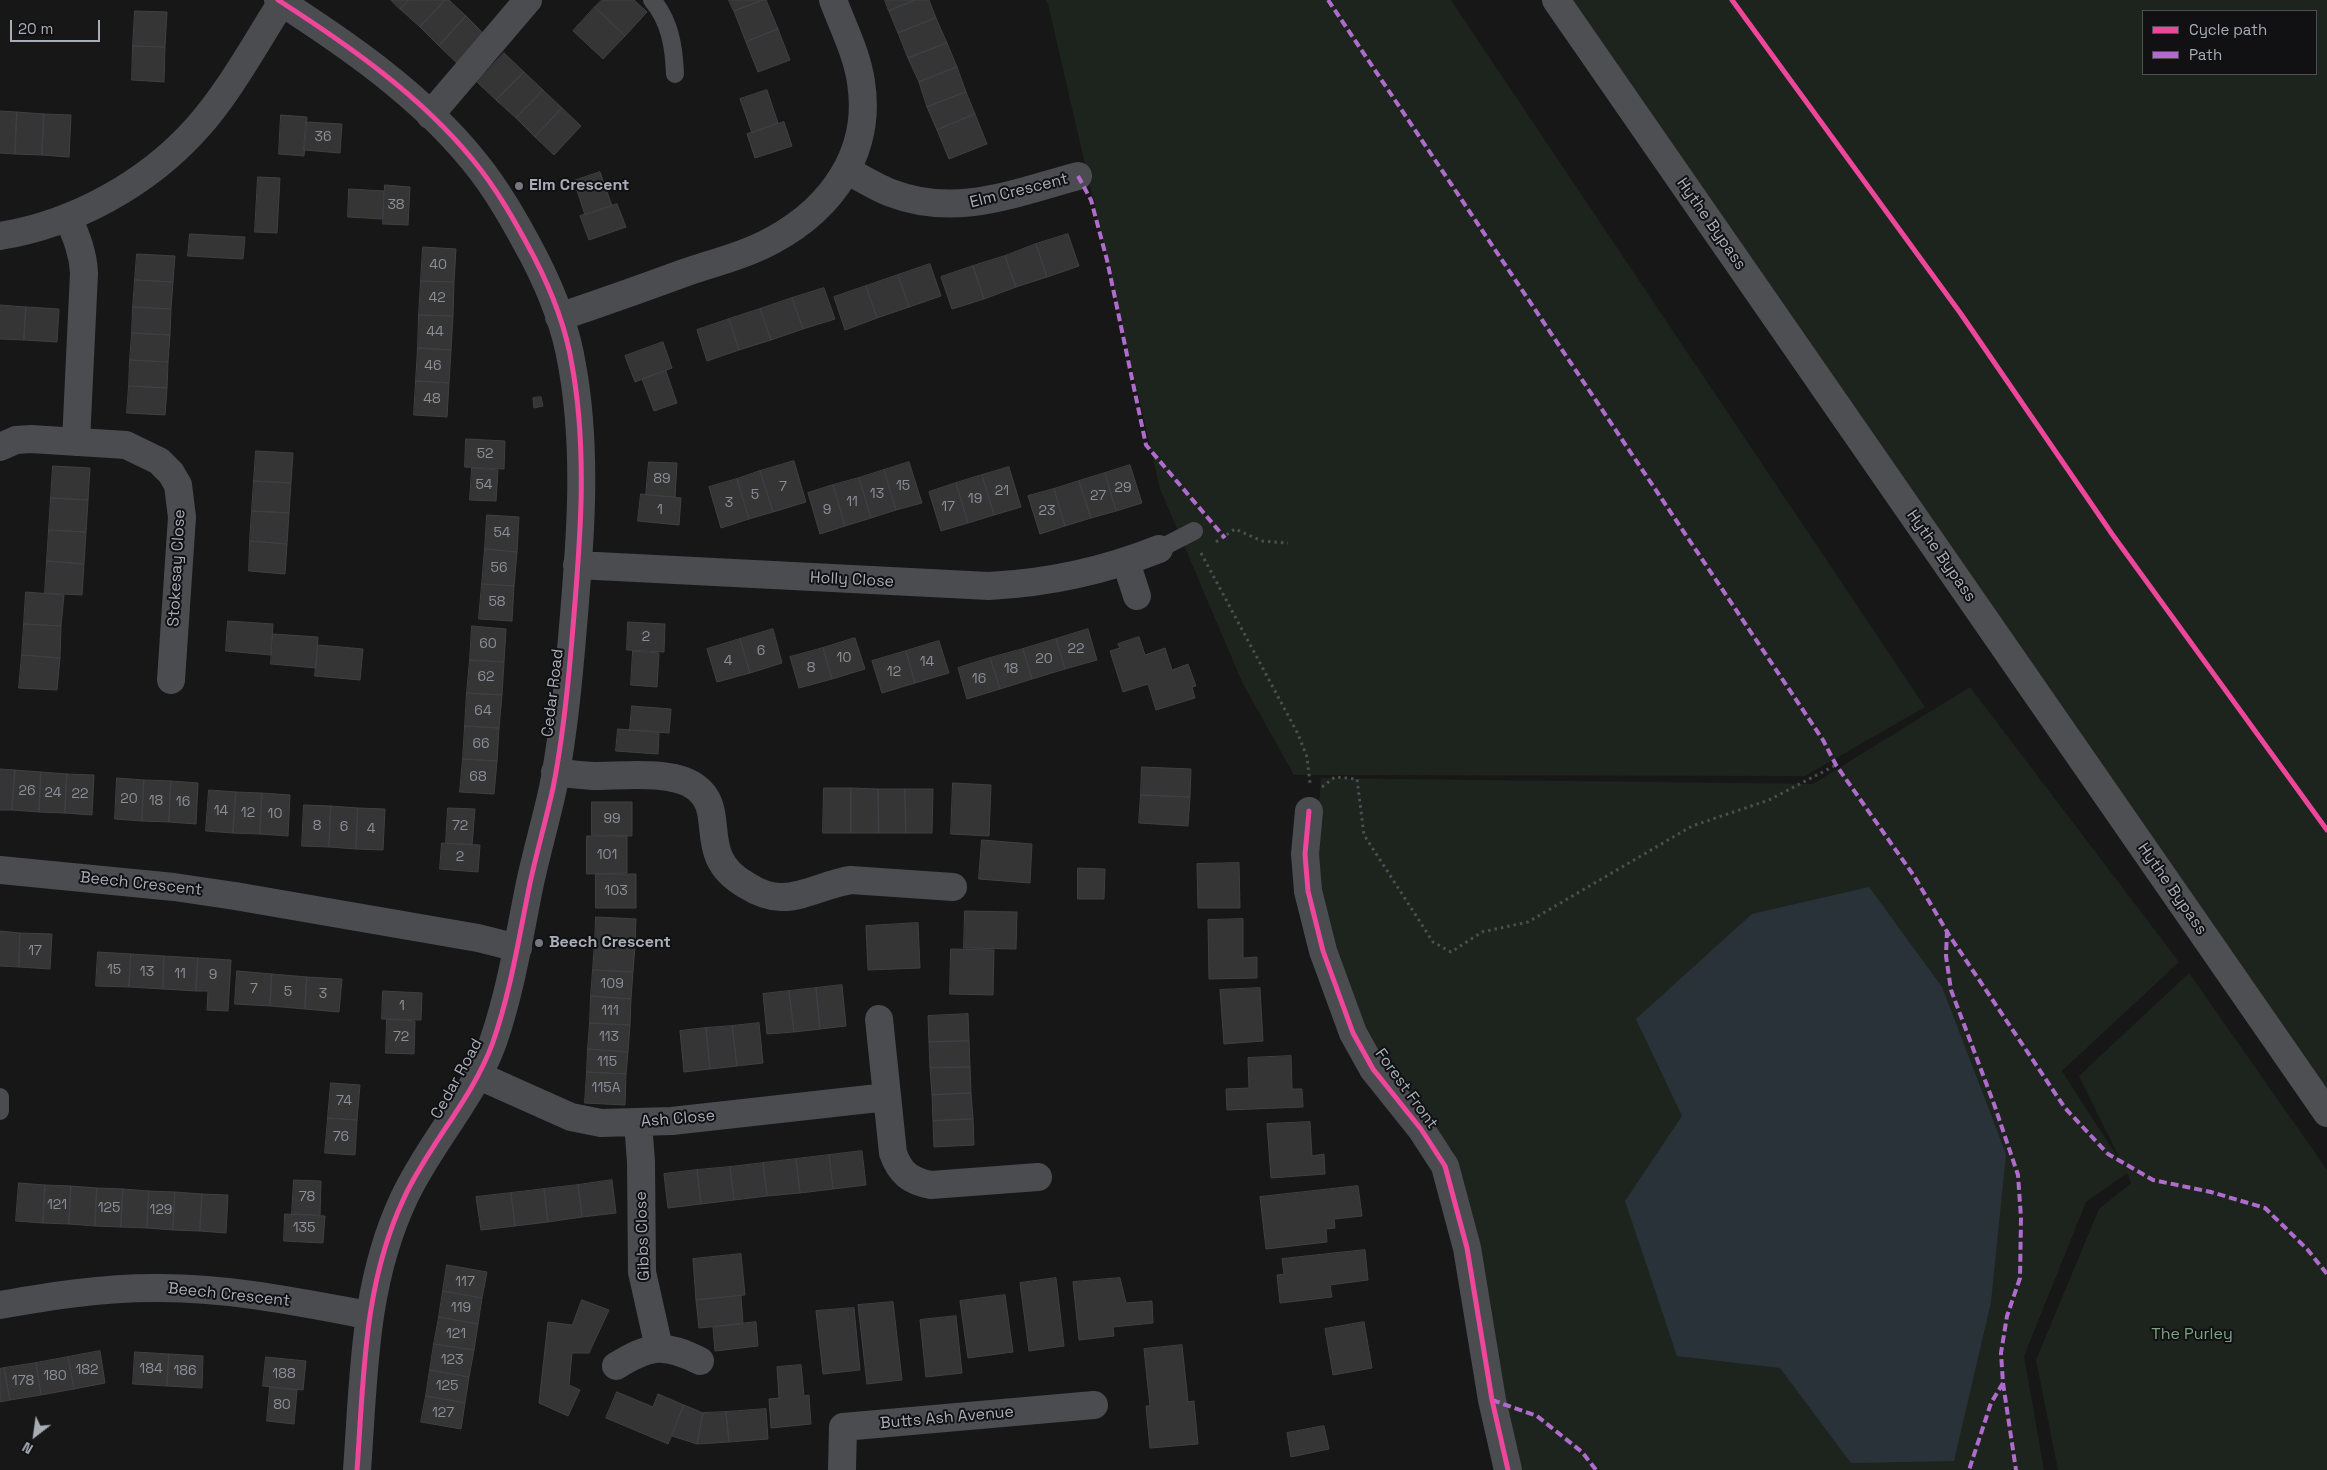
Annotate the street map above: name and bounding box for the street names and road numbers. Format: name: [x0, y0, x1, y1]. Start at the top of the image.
street label: Elm Crescent: [968, 170, 1070, 212]
street label: Hythe Bypass: [1672, 174, 1750, 274]
street label: Hythe Bypass: [1902, 506, 1980, 606]
street label: Stokesay Close: [164, 509, 190, 627]
street label: Holly Close: [809, 568, 895, 592]
street label: Cedar Road: [538, 648, 568, 738]
street label: Hythe Bypass: [2133, 839, 2211, 939]
street label: Beech Crescent: [79, 868, 203, 900]
street label: Cedar Road: [427, 1036, 487, 1122]
street label: Forest Front: [1370, 1045, 1442, 1133]
street label: Ash Close: [640, 1106, 716, 1132]
street label: Gibbs Close: [632, 1191, 654, 1281]
street label: Beech Crescent: [167, 1279, 291, 1311]
street label: Butts Ash Avenue: [879, 1403, 1015, 1433]

